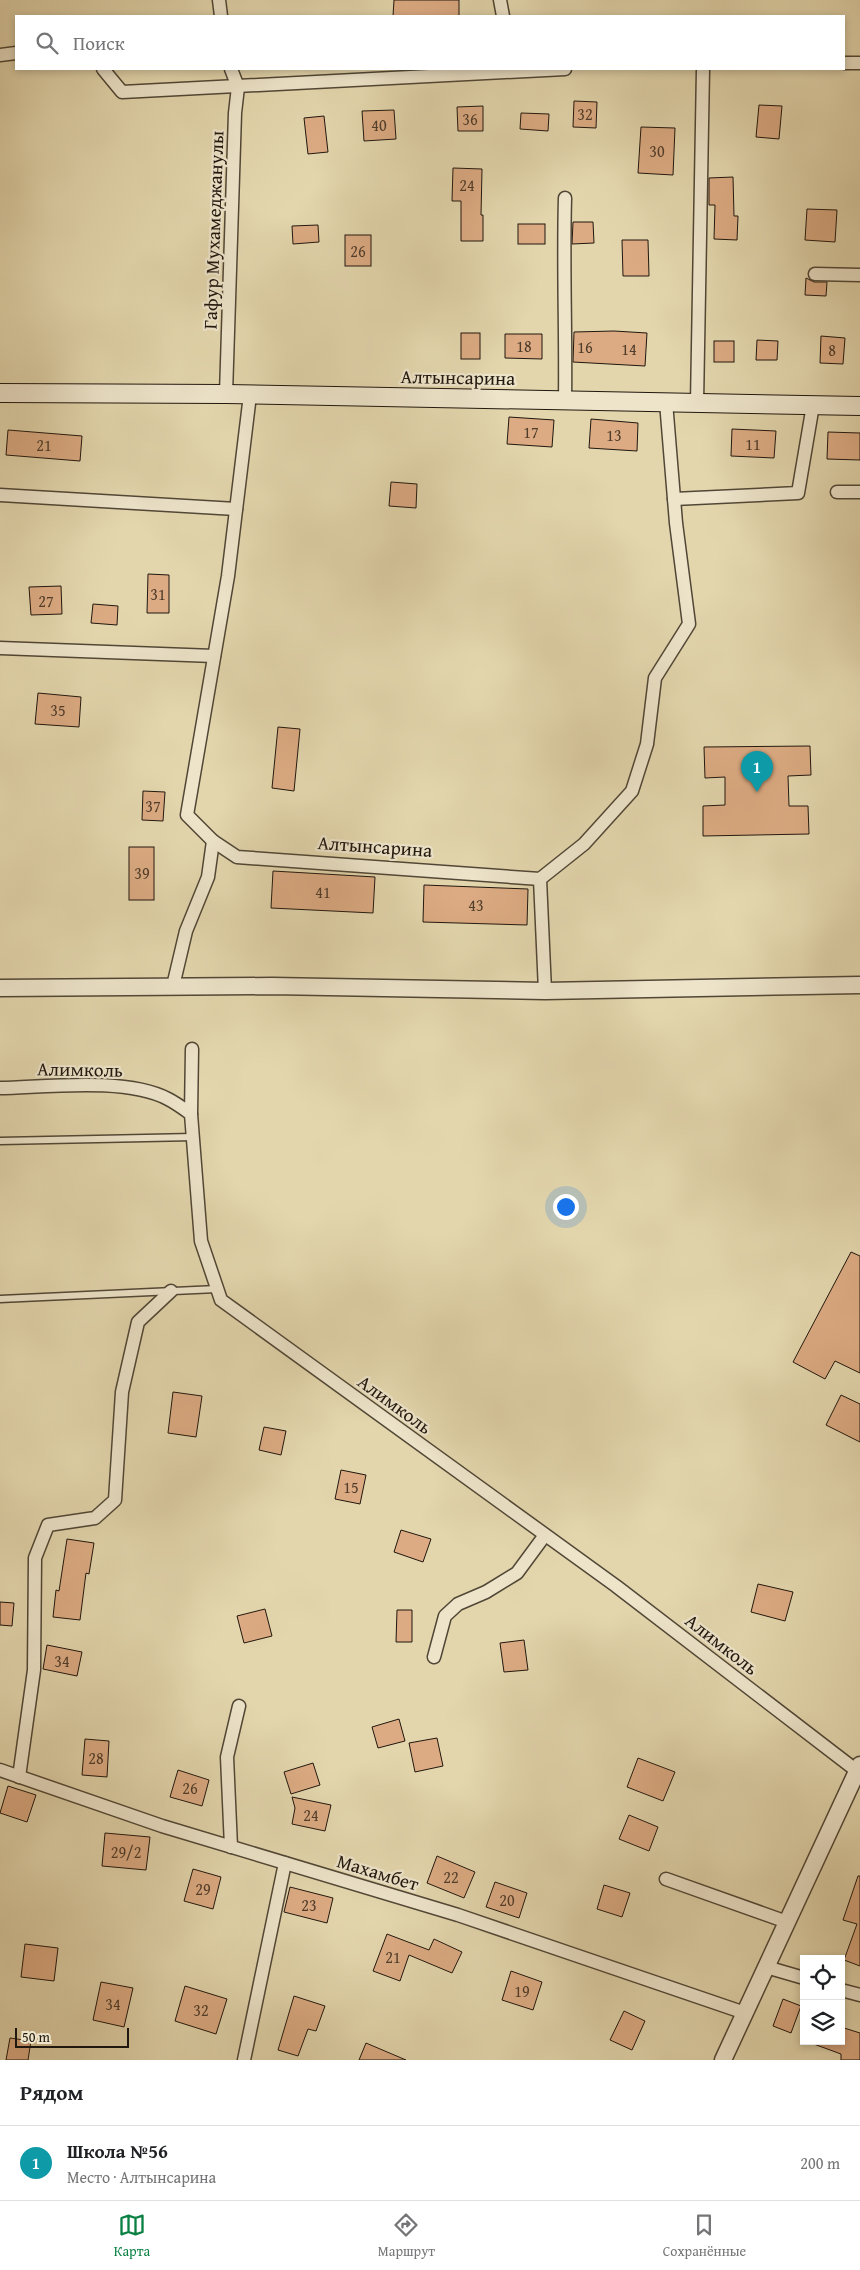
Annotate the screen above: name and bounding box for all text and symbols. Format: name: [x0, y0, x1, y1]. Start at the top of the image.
search box: [15, 15, 845, 70]
icon: search: [33, 29, 61, 57]
text: Поиск: [73, 29, 125, 57]
house number: 32: [577, 102, 593, 126]
house number: 36: [462, 107, 478, 131]
house number: 40: [371, 113, 387, 137]
street label: Гафур Мухамеджанулы: [196, 130, 230, 330]
house number: 30: [649, 139, 665, 163]
house number: 24: [459, 173, 475, 197]
house number: 26: [350, 239, 366, 263]
house number: 18: [516, 334, 532, 358]
house number: 16: [577, 335, 593, 359]
house number: 14: [621, 337, 637, 361]
house number: 8: [828, 338, 836, 362]
street label: Алтынсарина: [400, 362, 516, 392]
house number: 17: [523, 420, 539, 444]
house number: 13: [606, 423, 622, 447]
house number: 11: [745, 432, 761, 456]
house number: 21: [36, 433, 52, 457]
house number: 31: [150, 582, 166, 606]
house number: 27: [38, 589, 54, 613]
house number: 35: [50, 698, 66, 722]
pin: 1: [741, 751, 773, 792]
house number: 37: [145, 794, 161, 818]
street label: Алтынсарина: [317, 828, 433, 864]
house number: 39: [134, 861, 150, 885]
house number: 41: [315, 880, 331, 904]
house number: 43: [468, 893, 484, 917]
street label: Алимколь: [37, 1054, 123, 1084]
your location: [553, 1194, 579, 1220]
street label: Алимколь: [352, 1367, 438, 1441]
house number: 15: [343, 1475, 359, 1499]
street label: Алимколь: [680, 1607, 764, 1681]
house number: 34: [54, 1649, 70, 1673]
house number: 28: [88, 1746, 104, 1770]
house number: 26: [182, 1776, 198, 1800]
house number: 24: [303, 1803, 319, 1827]
house number: 29/2: [111, 1840, 141, 1864]
street label: Махамбет: [334, 1846, 423, 1898]
house number: 22: [443, 1865, 459, 1889]
house number: 29: [195, 1877, 211, 1901]
house number: 20: [499, 1888, 515, 1912]
house number: 23: [301, 1893, 317, 1917]
house number: 21: [385, 1945, 401, 1969]
map controls: [800, 1955, 845, 2045]
button: locate: [800, 1955, 845, 2000]
house number: 19: [514, 1979, 530, 2003]
house number: 34: [105, 1992, 121, 2016]
house number: 32: [193, 1998, 209, 2022]
button: layers: [800, 2000, 845, 2045]
scale bar: [15, 2025, 129, 2048]
text: 50 m: [22, 2027, 50, 2047]
text: Рядом: [20, 2077, 83, 2108]
text: Школа №56: [67, 2137, 168, 2165]
text: 1: [32, 2151, 40, 2175]
text: 200 m: [800, 2151, 840, 2175]
text: Место · Алтынсарина: [67, 2165, 216, 2189]
tab: Карта: [114, 2211, 150, 2261]
tab: Маршрут: [378, 2211, 435, 2261]
tab: Сохранённые: [663, 2211, 746, 2261]

